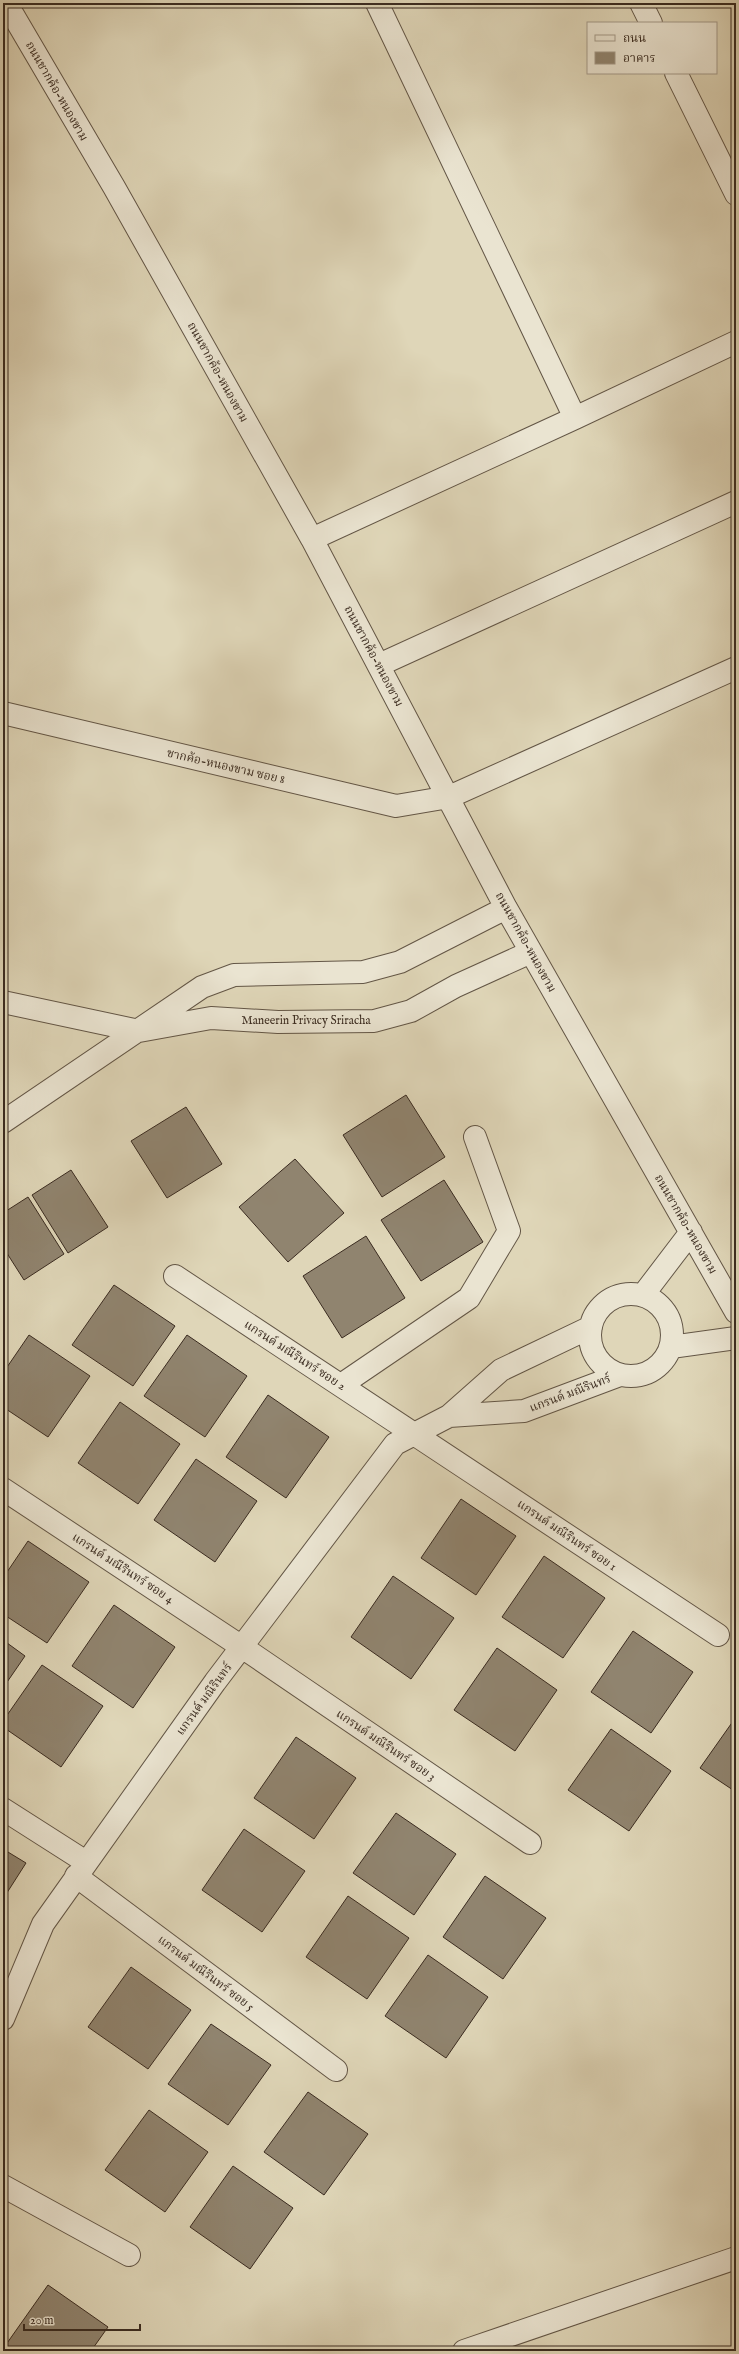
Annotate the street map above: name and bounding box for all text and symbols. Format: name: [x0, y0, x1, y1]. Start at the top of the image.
legend: [587, 22, 717, 74]
text: ถนน: [623, 31, 646, 46]
street label: ถนนชากค้อ-หนองขาม: [22, 39, 91, 144]
text: อาคาร: [623, 51, 655, 66]
street label: ถนนชากค้อ-หนองขาม: [184, 319, 251, 425]
street label: ถนนชากค้อ-หนองขาม: [341, 603, 407, 709]
street label: ชากค้อ-หนองขาม ซอย 8: [165, 746, 287, 787]
street label: ถนนชากค้อ-หนองขาม: [492, 889, 559, 995]
street label: Maneerin Privacy Sriracha: [241, 1013, 371, 1028]
street label: ถนนชากค้อ-หนองขาม: [651, 1172, 720, 1277]
street label: แกรนด์ มณีรินทร์ ซอย 2: [241, 1317, 349, 1394]
street label: แกรนด์ มณีรินทร์: [527, 1371, 614, 1416]
street label: แกรนด์ มณีรินทร์ ซอย 1: [514, 1496, 619, 1574]
street label: แกรนด์ มณีรินทร์ ซอย 4: [69, 1530, 177, 1607]
street label: แกรนด์ มณีรินทร์: [173, 1660, 236, 1738]
street label: แกรนด์ มณีรินทร์ ซอย 3: [333, 1706, 438, 1784]
street label: แกรนด์ มณีรินทร์ ซอย 5: [155, 1932, 257, 2015]
scale bar: [24, 2306, 140, 2332]
text: 20 m: [30, 2313, 53, 2328]

